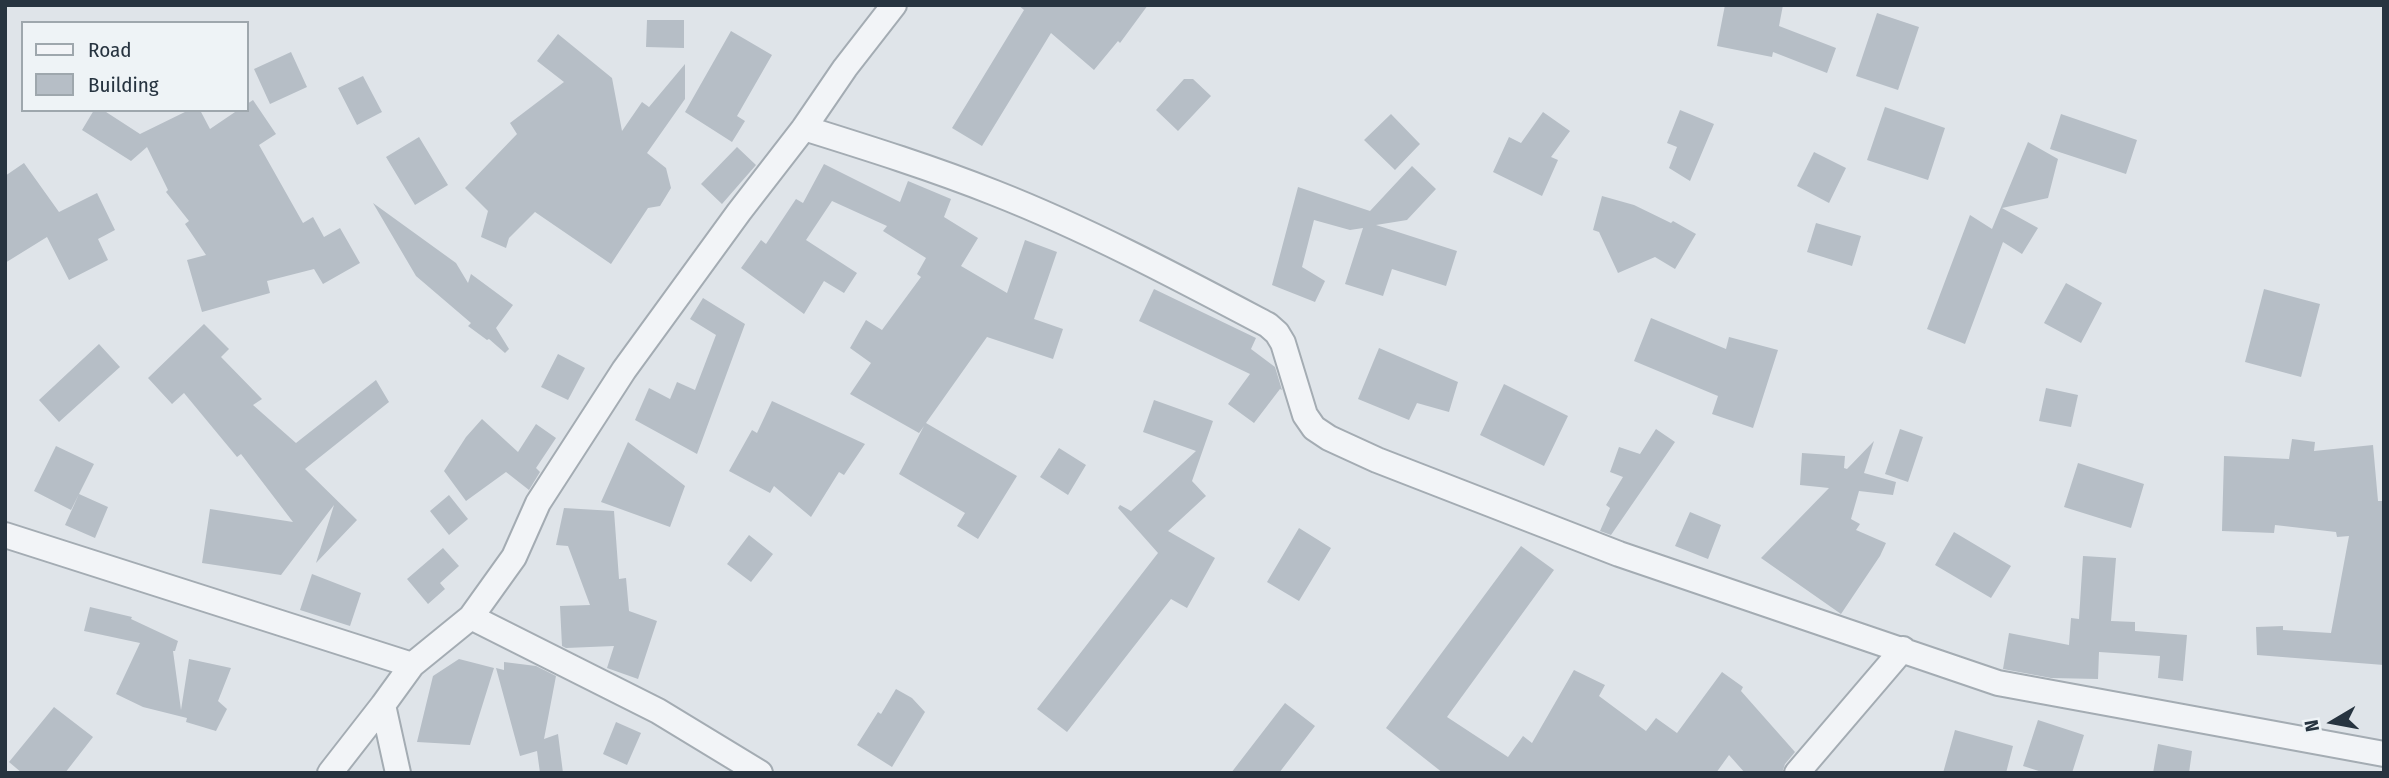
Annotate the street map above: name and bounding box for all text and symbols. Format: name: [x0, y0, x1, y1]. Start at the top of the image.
legend: [21, 21, 248, 112]
text: Road: [88, 37, 132, 63]
text: Building: [88, 72, 159, 98]
north arrow: [2298, 687, 2368, 757]
text: N: [2300, 718, 2324, 733]

